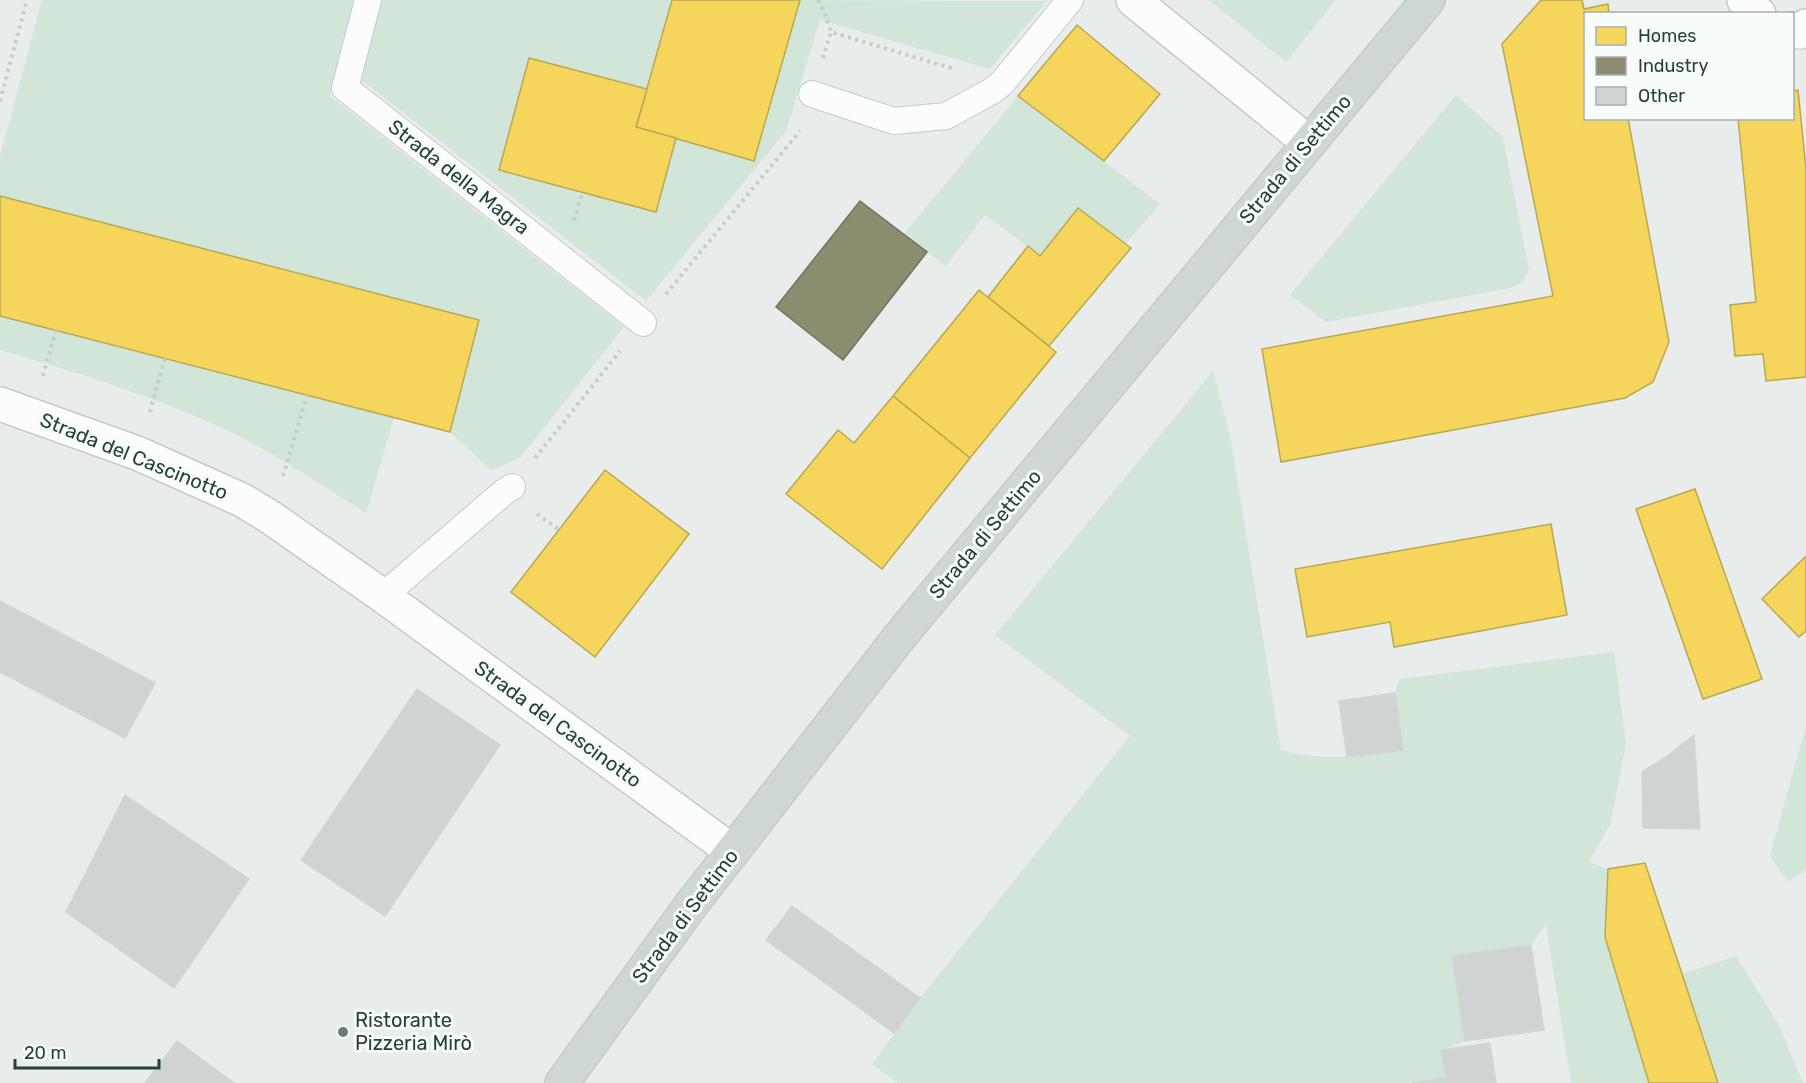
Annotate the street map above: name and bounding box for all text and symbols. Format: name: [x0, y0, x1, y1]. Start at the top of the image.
legend: [1584, 12, 1794, 120]
text: Homes: [1638, 25, 1696, 47]
text: Industry: [1638, 55, 1708, 77]
text: Other: [1638, 85, 1685, 107]
street label: Strada di Settimo: [1234, 89, 1356, 229]
street label: Strada della Magra: [384, 114, 534, 240]
street label: Strada del Cascinotto: [37, 407, 231, 505]
street label: Strada di Settimo: [924, 464, 1046, 604]
street label: Strada del Cascinotto: [470, 655, 646, 793]
street label: Strada di Settimo: [627, 844, 743, 988]
place label: Ristorante Pizzeria Mirò: [355, 1008, 472, 1055]
marker: Ristorante Pizzeria Mirò: [336, 1025, 350, 1039]
scale bar: [15, 1032, 159, 1070]
text: 20 m: [24, 1042, 66, 1064]

